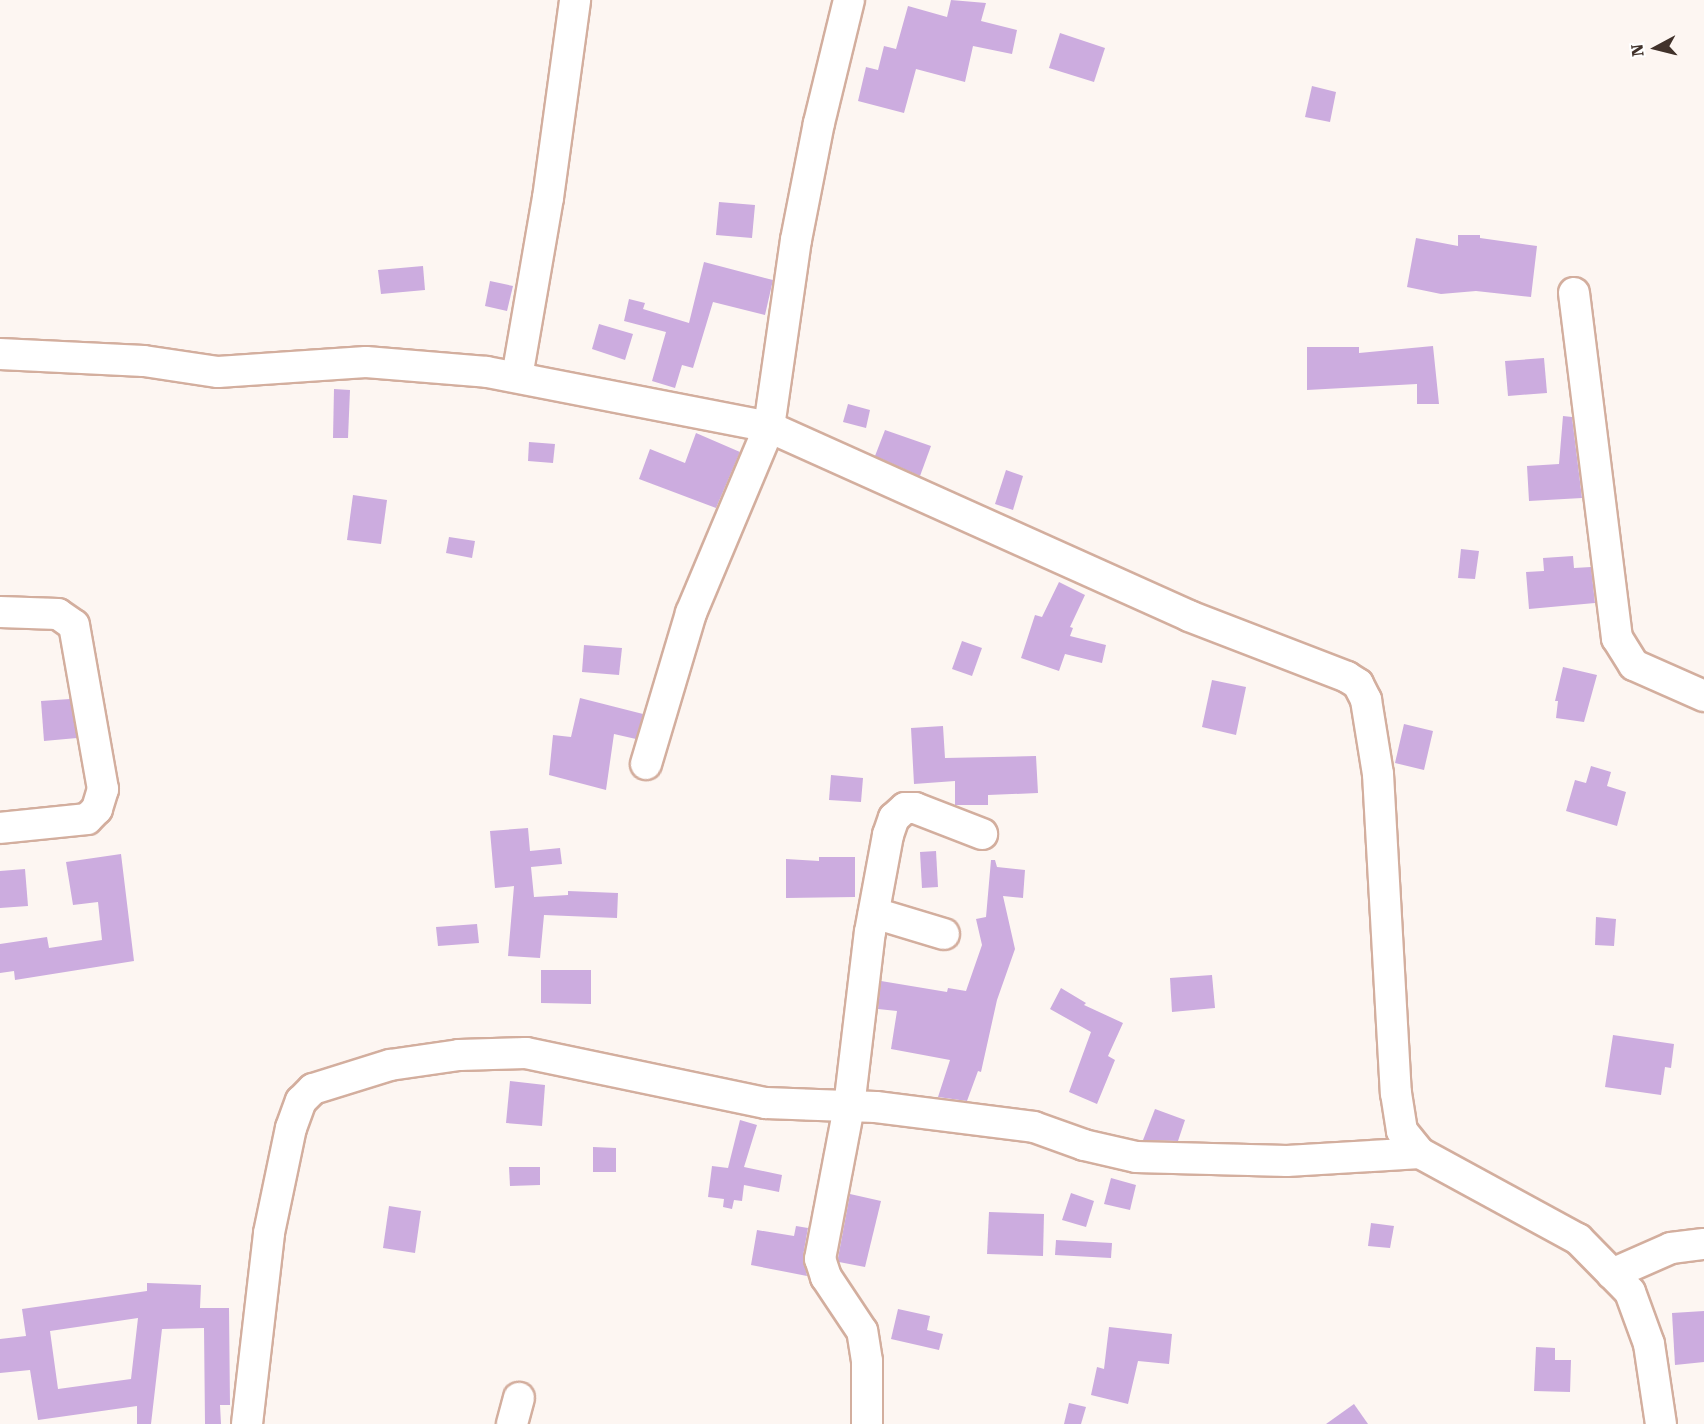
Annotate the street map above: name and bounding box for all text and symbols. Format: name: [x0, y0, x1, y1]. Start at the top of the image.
north arrow: [1626, 18, 1686, 78]
text: N: [1627, 43, 1648, 58]

